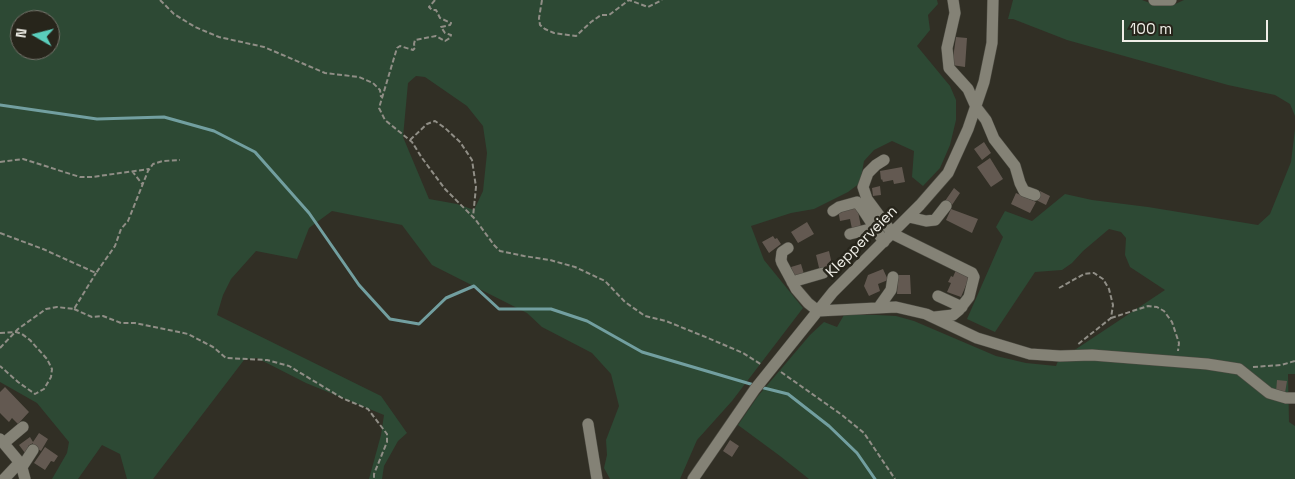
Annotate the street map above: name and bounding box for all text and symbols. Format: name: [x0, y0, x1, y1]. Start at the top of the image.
north arrow: [10, 10, 60, 60]
scale bar: [1125, 10, 1271, 42]
text: 100 m: [1130, 19, 1172, 38]
text: N: [12, 27, 31, 39]
street label: Klepperveien: [822, 202, 902, 282]

